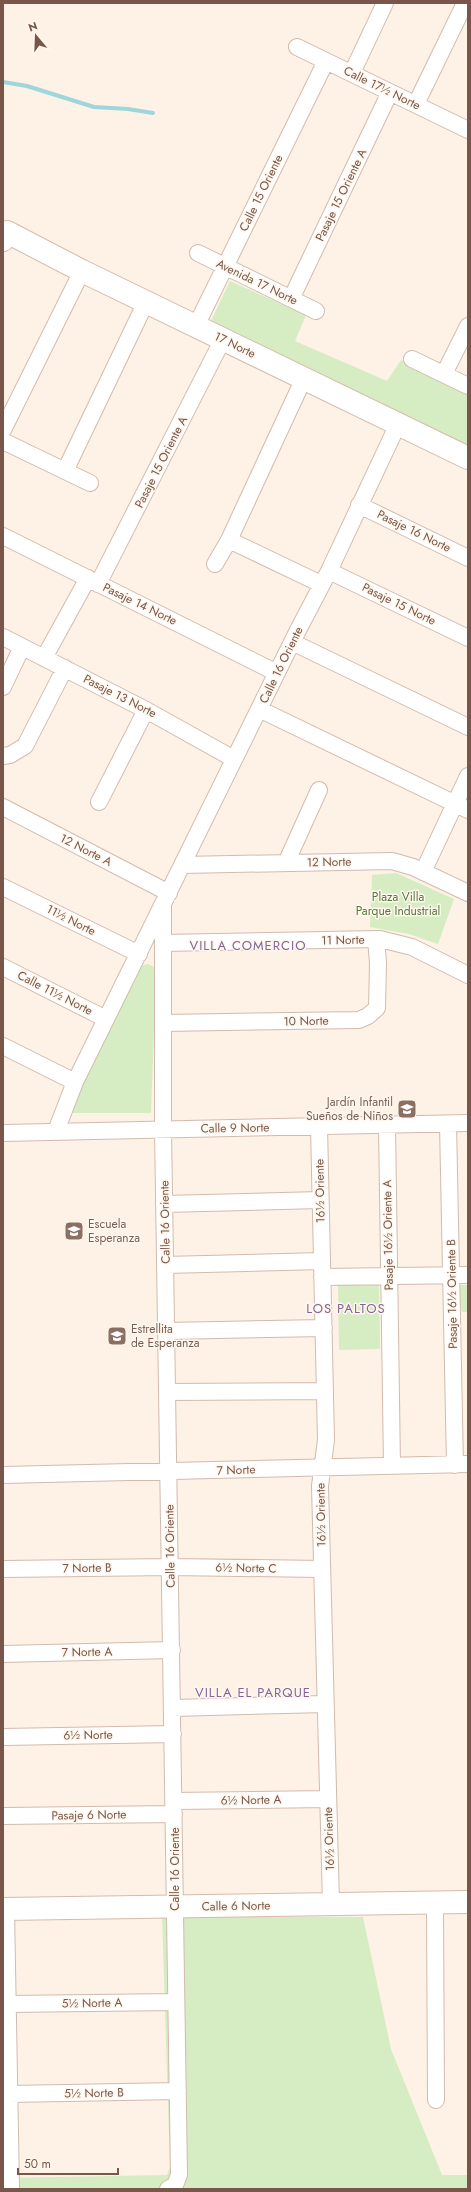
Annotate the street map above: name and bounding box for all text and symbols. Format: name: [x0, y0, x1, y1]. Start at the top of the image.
north arrow: [16, 16, 56, 56]
text: N: [26, 18, 39, 36]
street label: Calle 17½ Norte: [341, 62, 423, 114]
street label: Pasaje 15 Oriente A: [311, 146, 371, 244]
street label: Calle 15 Oriente: [235, 152, 287, 234]
street label: Avenida 17 Norte: [213, 254, 301, 310]
street label: 17 Norte: [211, 327, 259, 363]
street label: Pasaje 15 Oriente A: [130, 413, 192, 511]
street label: Pasaje 16 Norte: [374, 505, 454, 557]
street label: Pasaje 14 Norte: [100, 578, 180, 630]
street label: Pasaje 15 Norte: [359, 578, 439, 630]
street label: Calle 16 Oriente: [255, 624, 307, 706]
street label: Pasaje 13 Norte: [80, 670, 160, 722]
street label: 12 Norte A: [57, 829, 115, 871]
street label: 12 Norte: [306, 853, 352, 871]
park label: Plaza Villa Parque Industrial: [356, 888, 440, 920]
street label: 11½ Norte: [43, 900, 99, 940]
street label: 11 Norte: [321, 931, 365, 949]
district label: VILLA COMERCIO: [190, 936, 306, 955]
street label: Calle 11½ Norte: [14, 966, 96, 1020]
street label: 10 Norte: [283, 1012, 329, 1030]
place label: Jardín Infantil Sueños de Niños: [306, 1093, 393, 1125]
school or university icon: Jardín Infantil Sueños de Niños: [396, 1098, 418, 1120]
street label: Calle 9 Norte: [200, 1118, 270, 1138]
street label: 16½ Oriente: [310, 1159, 330, 1223]
street label: Pasaje 16½ Oriente A: [378, 1179, 398, 1291]
street label: Calle 16 Oriente: [155, 1180, 175, 1264]
place label: Escuela Esperanza: [88, 1215, 140, 1247]
school or university icon: Escuela Esperanza: [63, 1220, 85, 1242]
street label: Pasaje 16½ Oriente B: [442, 1239, 462, 1349]
district label: LOS PALTOS: [306, 1299, 386, 1318]
place label: Estrellita de Esperanza: [131, 1320, 200, 1352]
school or university icon: Estrellita de Esperanza: [106, 1325, 128, 1347]
street label: 7 Norte: [216, 1460, 256, 1480]
street label: 16½ Oriente: [311, 1483, 331, 1547]
street label: Calle 16 Oriente: [160, 1504, 180, 1588]
street label: 6½ Norte C: [215, 1558, 277, 1578]
street label: 7 Norte B: [62, 1559, 112, 1577]
street label: 7 Norte A: [62, 1643, 112, 1661]
district label: VILLA EL PARQUE: [195, 1683, 311, 1702]
street label: 6½ Norte: [63, 1726, 113, 1744]
street label: 6½ Norte A: [220, 1790, 282, 1810]
street label: Pasaje 6 Norte: [51, 1805, 127, 1825]
street label: 16½ Oriente: [319, 1807, 339, 1871]
street label: Calle 16 Oriente: [166, 1827, 184, 1911]
street label: Calle 6 Norte: [201, 1896, 271, 1916]
street label: 5½ Norte A: [61, 1993, 123, 2013]
street label: 5½ Norte B: [64, 2083, 124, 2103]
scale bar: [18, 2150, 118, 2176]
text: 50 m: [24, 2155, 51, 2173]

